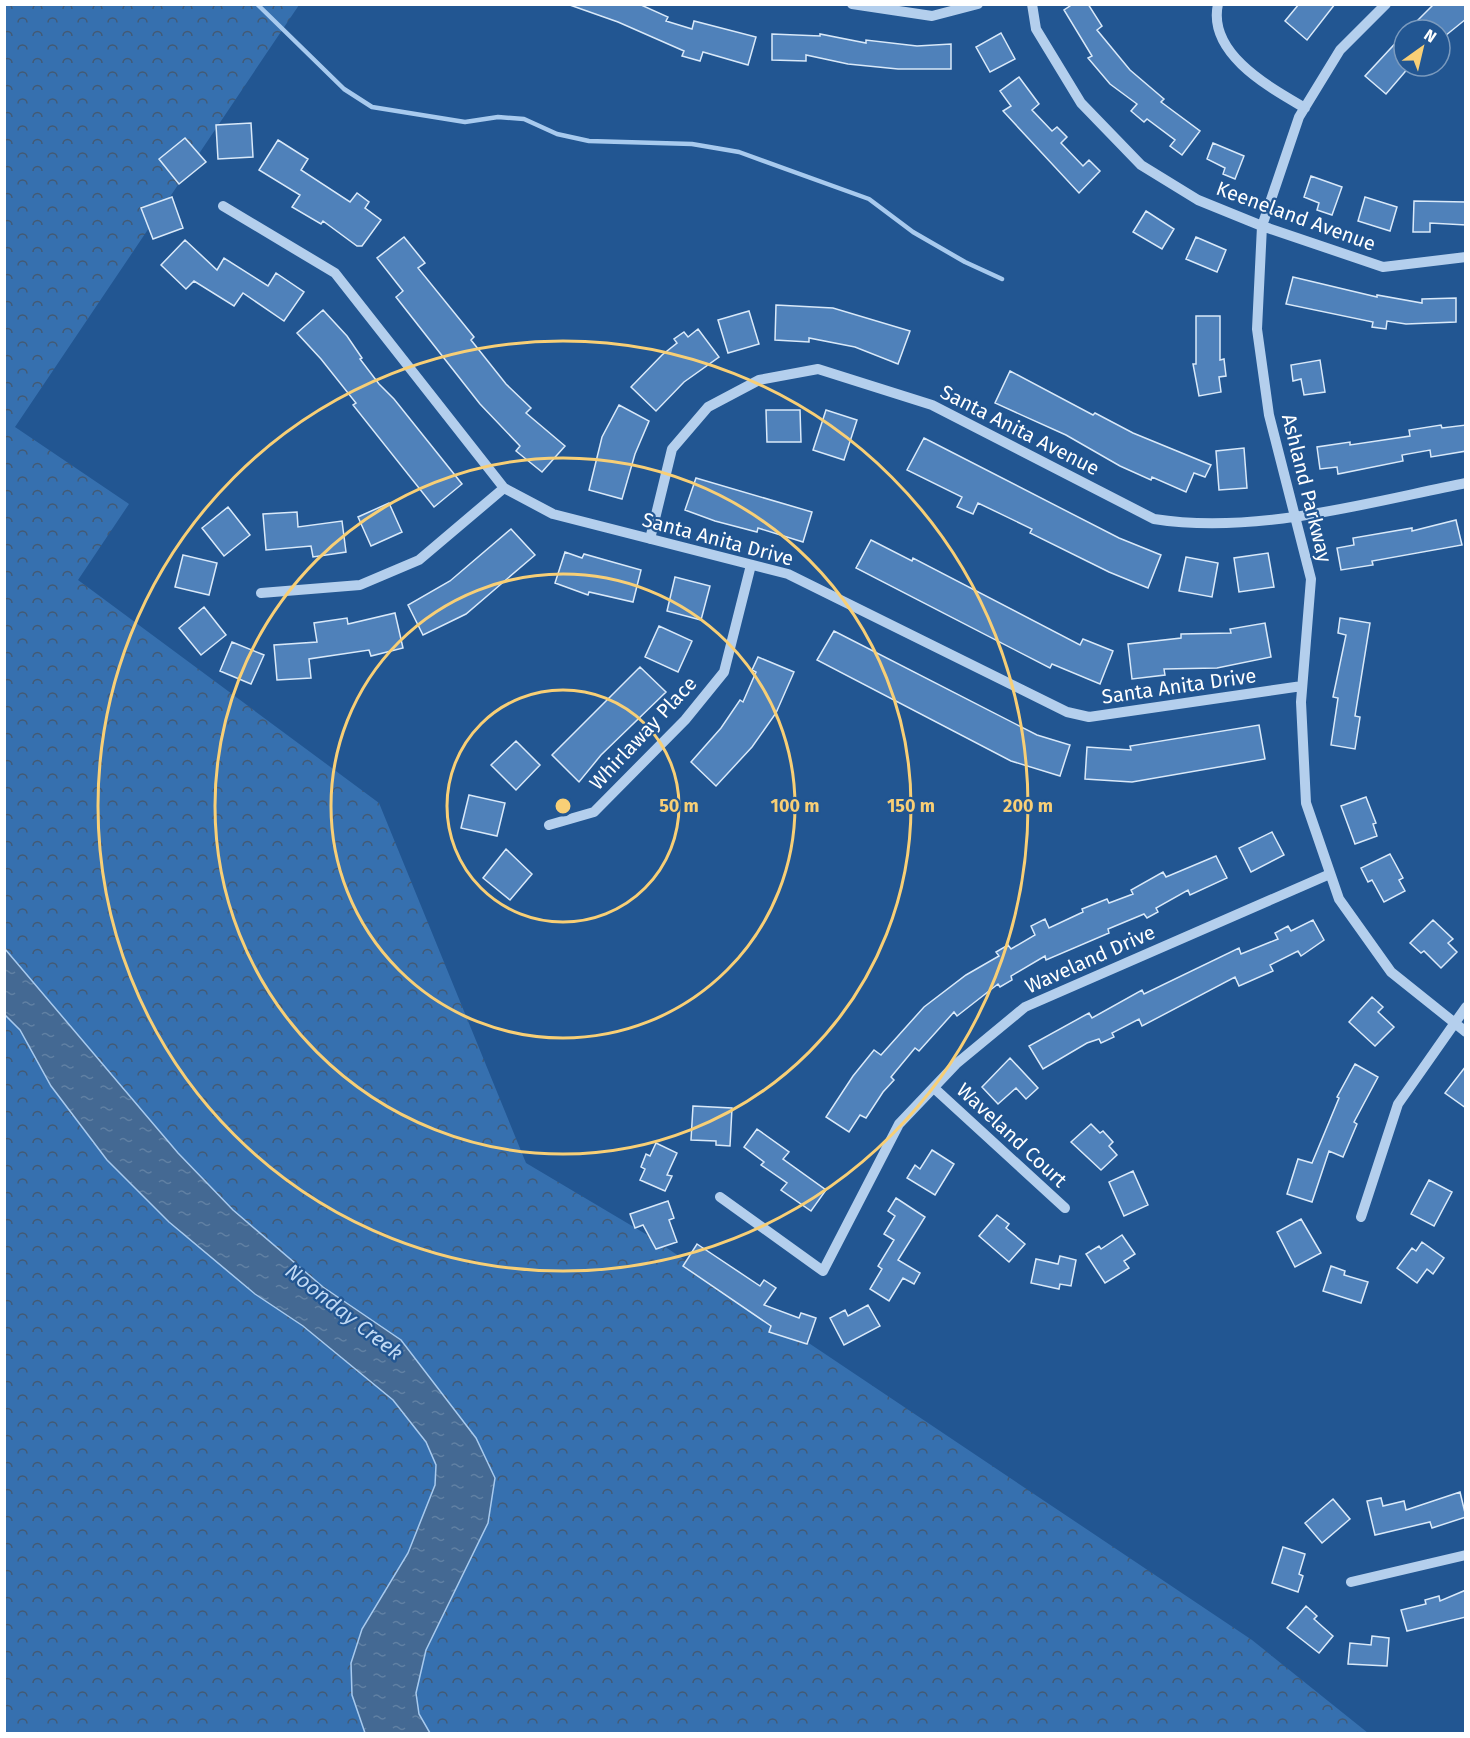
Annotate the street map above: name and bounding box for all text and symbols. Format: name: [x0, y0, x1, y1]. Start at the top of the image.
north arrow: [1392, 18, 1452, 78]
text: N: [1420, 25, 1440, 47]
street label: Keeneland Avenue: [1213, 176, 1379, 256]
street label: Santa Anita Avenue: [936, 380, 1104, 480]
street label: Ashland Parkway: [1277, 411, 1337, 565]
street label: Santa Anita Drive: [640, 507, 796, 571]
street label: Santa Anita Drive: [1100, 663, 1258, 709]
street label: Whirlaway Place: [584, 671, 702, 795]
text: 50 m: [659, 795, 699, 817]
text: 100 m: [771, 795, 819, 817]
text: 150 m: [887, 795, 935, 817]
text: 200 m: [1003, 795, 1053, 817]
centre of rings: [553, 796, 573, 816]
street label: Waveland Drive: [1021, 920, 1159, 998]
street label: Waveland Court: [952, 1078, 1073, 1193]
water label: Noonday Creek: [280, 1258, 408, 1366]

